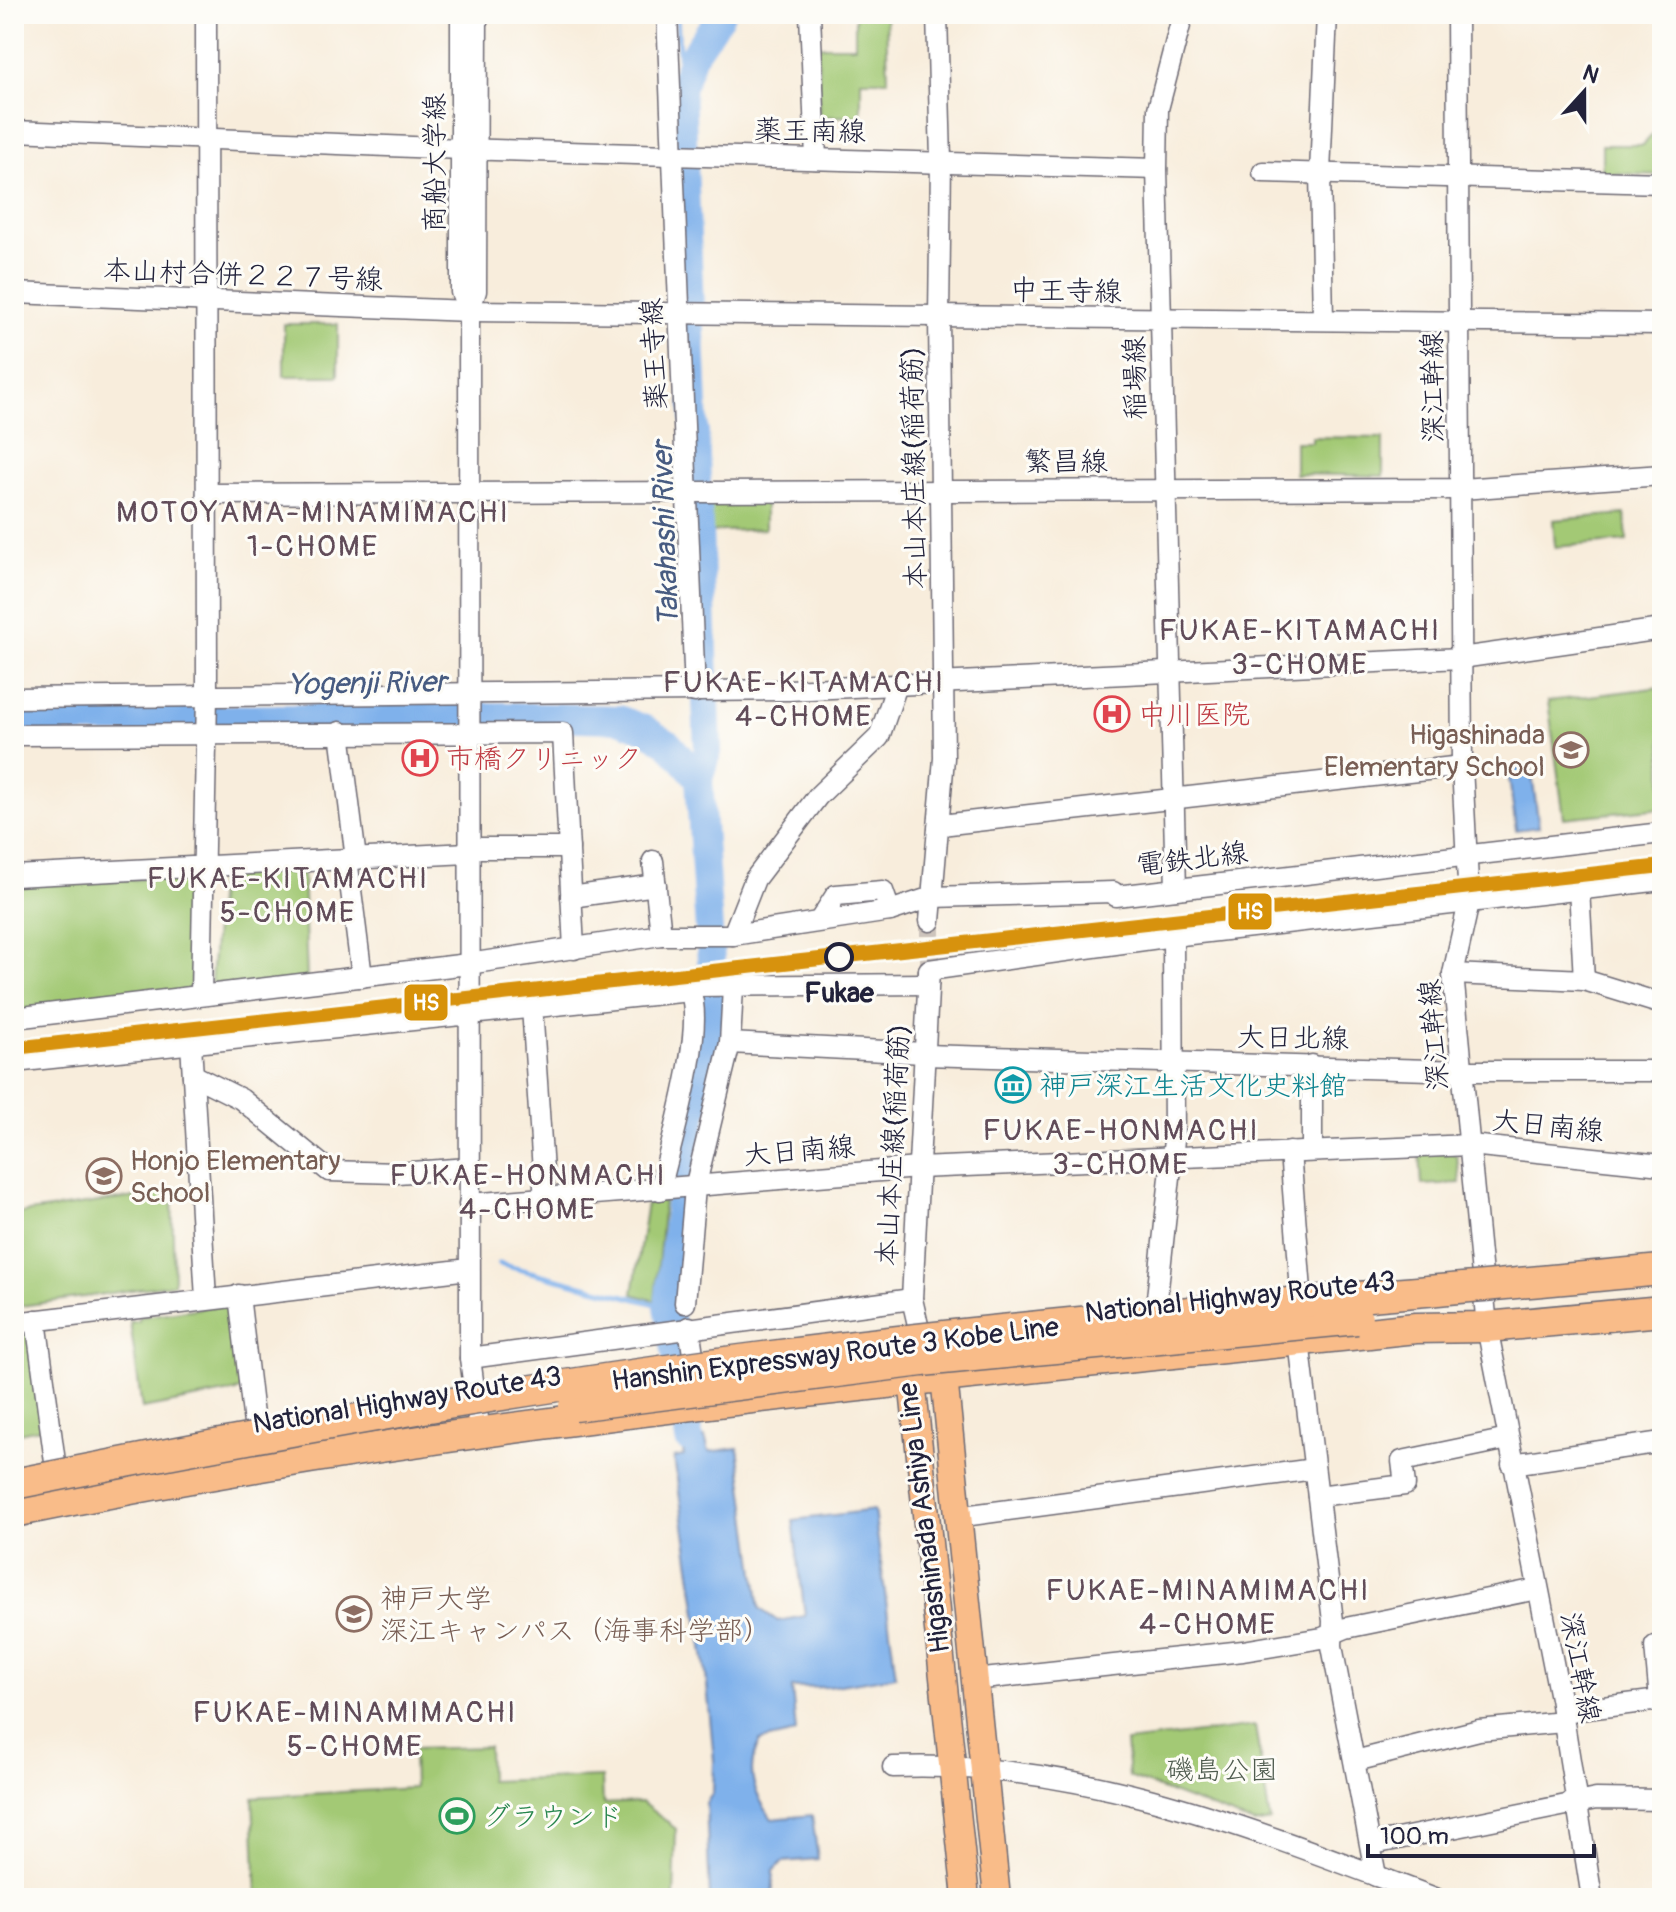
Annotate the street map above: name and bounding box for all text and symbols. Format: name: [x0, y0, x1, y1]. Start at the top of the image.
north arrow: [1544, 52, 1624, 132]
text: N: [1579, 59, 1603, 90]
street label: 商船大学線: [418, 93, 453, 233]
street label: 薬王南線: [754, 113, 866, 150]
street label: 本山村合併２２７号線: [102, 253, 383, 298]
street label: 中王寺線: [1010, 273, 1122, 310]
street label: 薬王寺線: [634, 297, 675, 411]
street label: 深江幹線: [1415, 331, 1452, 443]
street label: 稲場線: [1117, 336, 1154, 420]
street label: 本山本庄線(稲荷筋): [895, 346, 934, 590]
water label: Takahashi River: [644, 437, 687, 627]
street label: 繁昌線: [1024, 445, 1108, 480]
district label: MOTOYAMA-MINAMIMACHI 1-CHOME: [116, 494, 510, 565]
district label: FUKAE-KITAMACHI 3-CHOME: [1159, 612, 1441, 683]
water label: Yogenji River: [287, 664, 450, 703]
district label: FUKAE-KITAMACHI 4-CHOME: [663, 664, 945, 735]
hospital icon: 中川医院: [1093, 695, 1131, 733]
place label: 中川医院: [1138, 698, 1250, 733]
place label: Higashinada Elementary School: [1324, 718, 1545, 785]
school or university icon: Higashinada Elementary School: [1552, 731, 1590, 769]
hospital icon: 市橋クリニック: [401, 739, 439, 777]
place label: 市橋クリニック: [446, 742, 642, 777]
street label: 電鉄北線: [1134, 835, 1250, 884]
district label: FUKAE-KITAMACHI 5-CHOME: [147, 860, 429, 931]
line badge: HS: [1227, 892, 1273, 931]
text: HS: [1237, 898, 1264, 926]
marker: Fukae: [825, 943, 853, 971]
place label: Fukae: [804, 976, 875, 1011]
street label: 深江幹線: [1412, 978, 1457, 1092]
line badge: HS: [403, 983, 449, 1022]
text: HS: [413, 989, 440, 1017]
street label: 大日北線: [1237, 1020, 1349, 1057]
street label: 本山本庄線(稲荷筋): [870, 1023, 917, 1267]
museum icon: 神戸深江生活文化史料館: [994, 1066, 1032, 1104]
place label: 神戸深江生活文化史料館: [1039, 1069, 1347, 1104]
street label: 大日南線: [1490, 1103, 1605, 1150]
district label: FUKAE-HONMACHI 3-CHOME: [982, 1112, 1260, 1183]
street label: 大日南線: [742, 1129, 856, 1174]
place label: Honjo Elementary School: [130, 1144, 341, 1211]
school or university icon: Honjo Elementary School: [85, 1157, 123, 1195]
district label: FUKAE-HONMACHI 4-CHOME: [389, 1157, 667, 1228]
street label: National Highway Route 43: [1083, 1264, 1397, 1331]
street label: Hanshin Expressway Route 3 Kobe Line: [610, 1310, 1061, 1399]
street label: National Highway Route 43: [250, 1359, 564, 1442]
street label: Higashinada Ashiya Line: [890, 1380, 958, 1655]
district label: FUKAE-MINAMIMACHI 4-CHOME: [1046, 1572, 1370, 1643]
place label: 神戸大学 深江キャンパス（海事科学部）: [380, 1582, 771, 1649]
school or university icon: 神戸大学 深江キャンパス（海事科学部）: [335, 1595, 373, 1633]
street label: 深江幹線: [1552, 1609, 1607, 1726]
district label: FUKAE-MINAMIMACHI 5-CHOME: [193, 1694, 517, 1765]
park label: 磯島公園: [1166, 1753, 1278, 1788]
sports icon: グラウンド: [438, 1797, 476, 1835]
place label: グラウンド: [483, 1800, 623, 1835]
scale bar: [1368, 1808, 1594, 1858]
text: 100 m: [1380, 1822, 1449, 1851]

